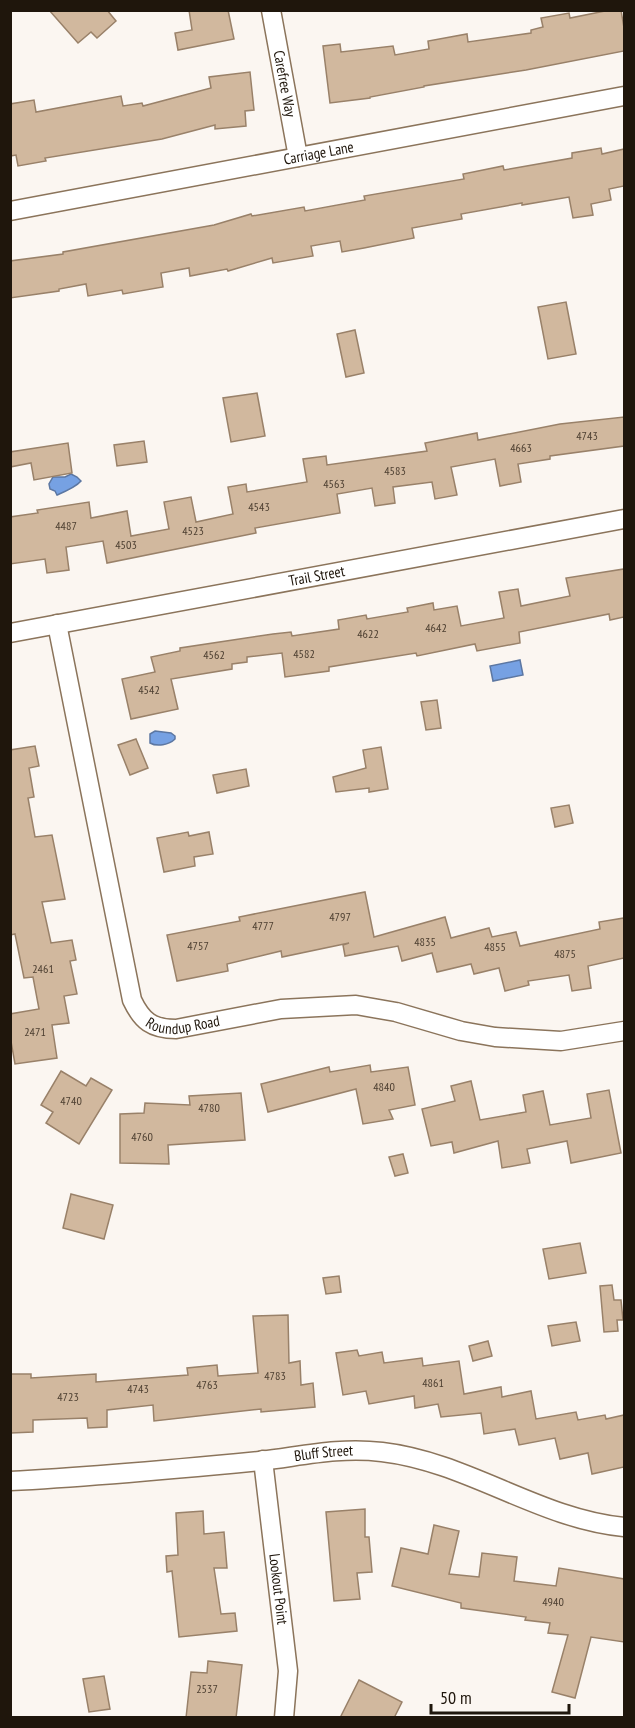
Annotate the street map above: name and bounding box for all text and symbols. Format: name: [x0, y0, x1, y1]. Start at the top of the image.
street label: Carefree Way: [270, 49, 301, 119]
street label: Carriage Lane: [282, 137, 355, 169]
house number: 4743: [576, 428, 598, 443]
house number: 4663: [510, 440, 532, 455]
house number: 4583: [384, 463, 406, 478]
house number: 4563: [323, 476, 345, 491]
house number: 4543: [248, 499, 270, 514]
house number: 4487: [55, 518, 77, 533]
house number: 4523: [182, 523, 204, 538]
house number: 4503: [115, 537, 137, 552]
street label: Trail Street: [287, 561, 346, 590]
house number: 4642: [425, 620, 447, 635]
house number: 4622: [357, 626, 379, 641]
house number: 4582: [293, 646, 315, 661]
house number: 4562: [203, 647, 225, 662]
house number: 4542: [138, 682, 160, 697]
house number: 4797: [329, 909, 351, 924]
house number: 4777: [252, 918, 274, 933]
house number: 4835: [414, 934, 436, 949]
house number: 4757: [187, 938, 209, 953]
house number: 4855: [484, 939, 506, 954]
house number: 4875: [554, 946, 576, 961]
house number: 2461: [32, 961, 54, 976]
street label: Roundup Road: [142, 1011, 221, 1038]
house number: 2471: [24, 1024, 46, 1039]
house number: 4840: [373, 1079, 395, 1094]
house number: 4740: [60, 1093, 82, 1108]
house number: 4780: [198, 1100, 220, 1115]
house number: 4760: [131, 1129, 153, 1144]
house number: 4783: [264, 1368, 286, 1383]
house number: 4861: [422, 1375, 444, 1390]
house number: 4763: [196, 1377, 218, 1392]
house number: 4743: [127, 1381, 149, 1396]
house number: 4723: [57, 1389, 79, 1404]
street label: Bluff Street: [293, 1441, 353, 1465]
street label: Lookout Point: [265, 1552, 292, 1626]
house number: 4940: [542, 1594, 564, 1609]
scale bar: [431, 1677, 569, 1715]
house number: 2537: [196, 1681, 218, 1696]
text: 50 m: [440, 1686, 472, 1709]

